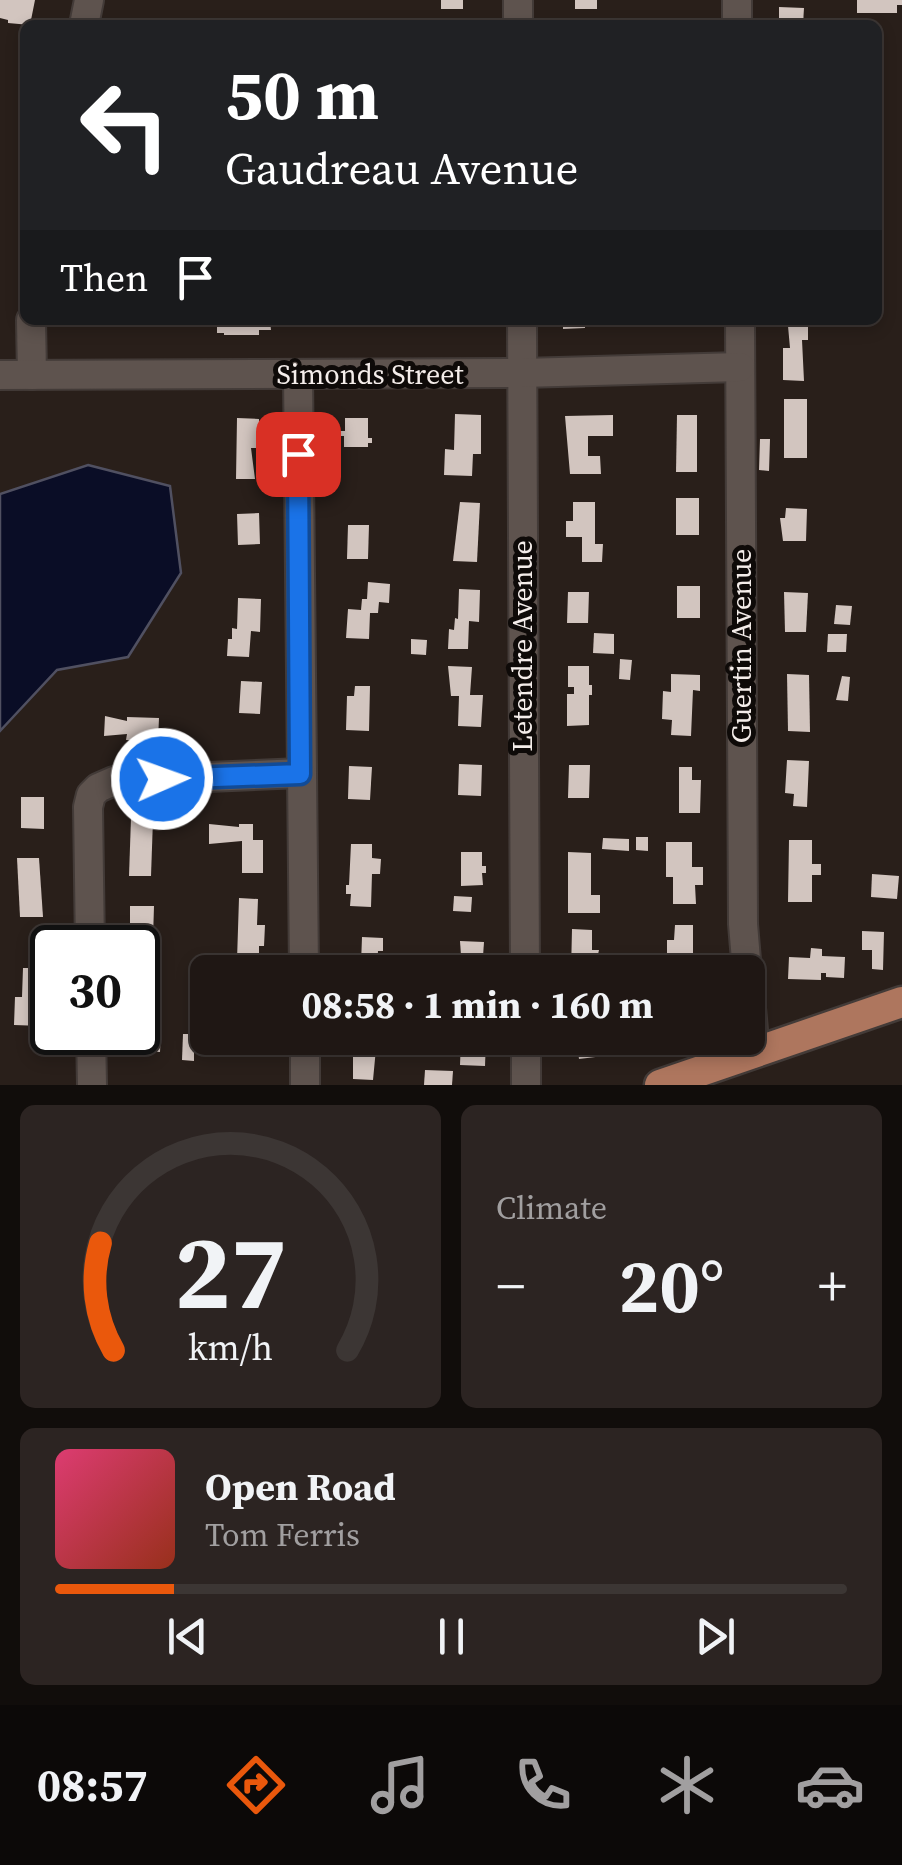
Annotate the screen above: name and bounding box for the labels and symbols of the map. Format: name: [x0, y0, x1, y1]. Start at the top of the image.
street label: Simonds Street: [276, 355, 464, 393]
pin: [256, 412, 341, 497]
street label: Letendre Avenue: [503, 540, 541, 752]
street label: Guertin Avenue: [722, 549, 760, 743]
position arrow: [110, 727, 214, 831]
speed limit sign: 30: [30, 925, 160, 1055]

